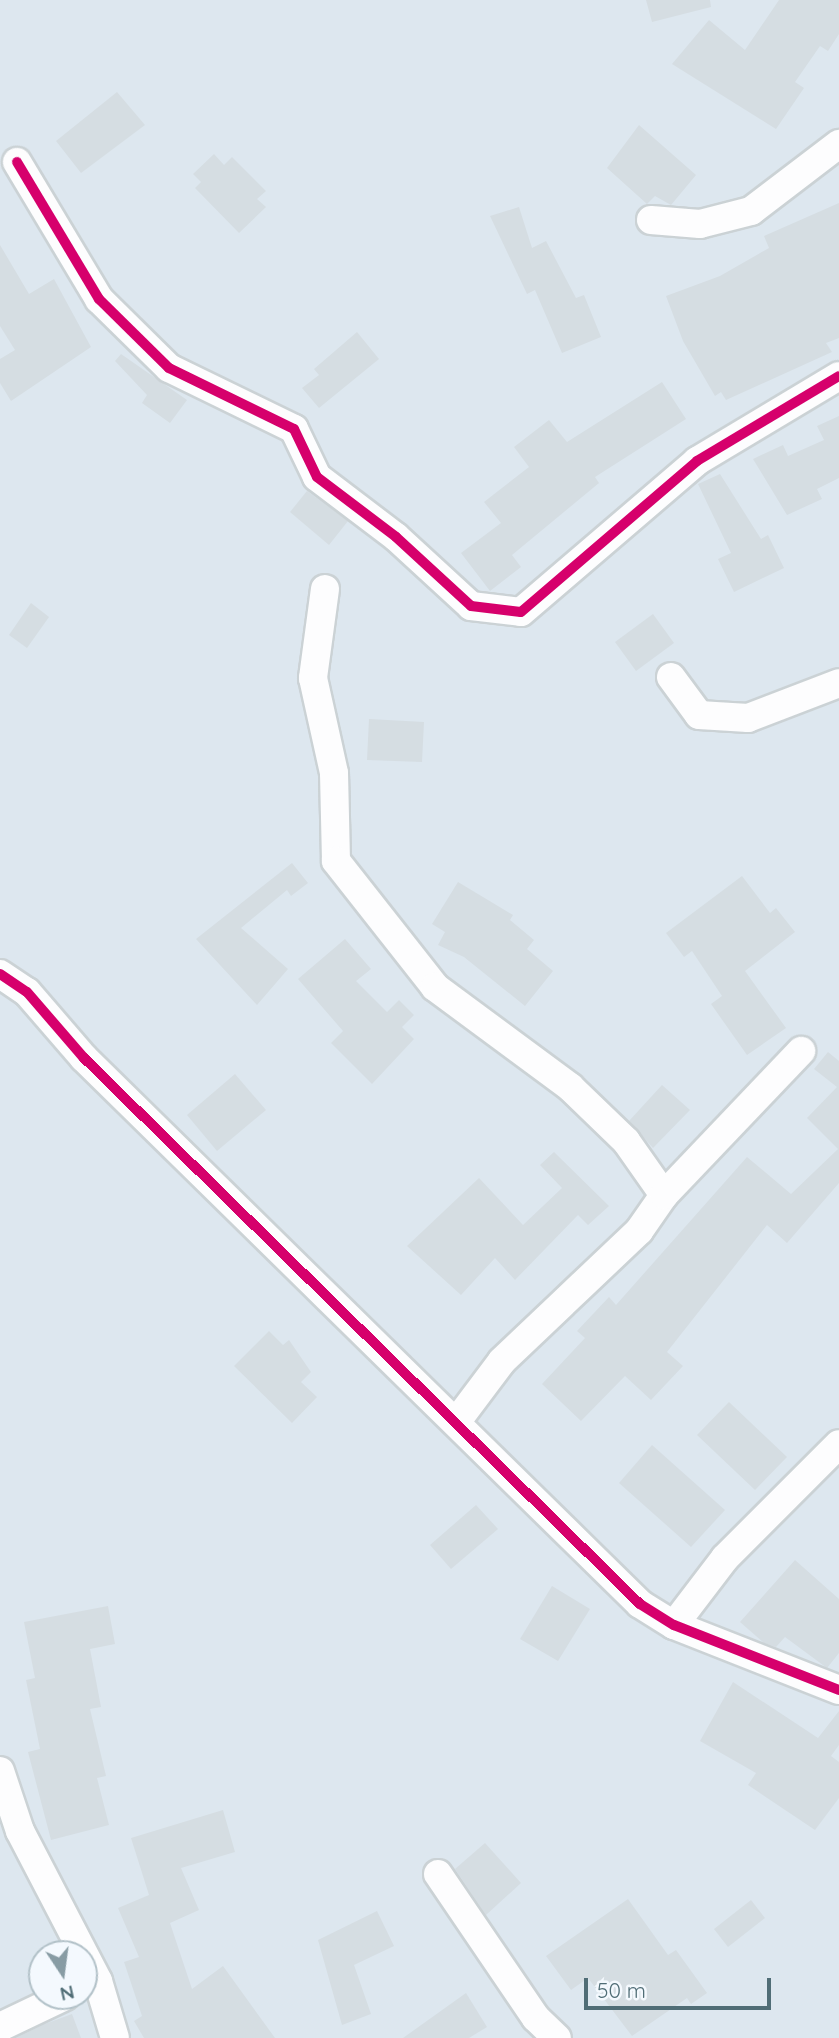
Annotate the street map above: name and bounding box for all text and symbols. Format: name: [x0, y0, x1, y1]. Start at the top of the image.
north arrow: [28, 1940, 98, 2010]
scale bar: [587, 1965, 774, 2009]
text: 50 m: [597, 1977, 646, 2003]
text: N: [58, 1980, 77, 2007]

